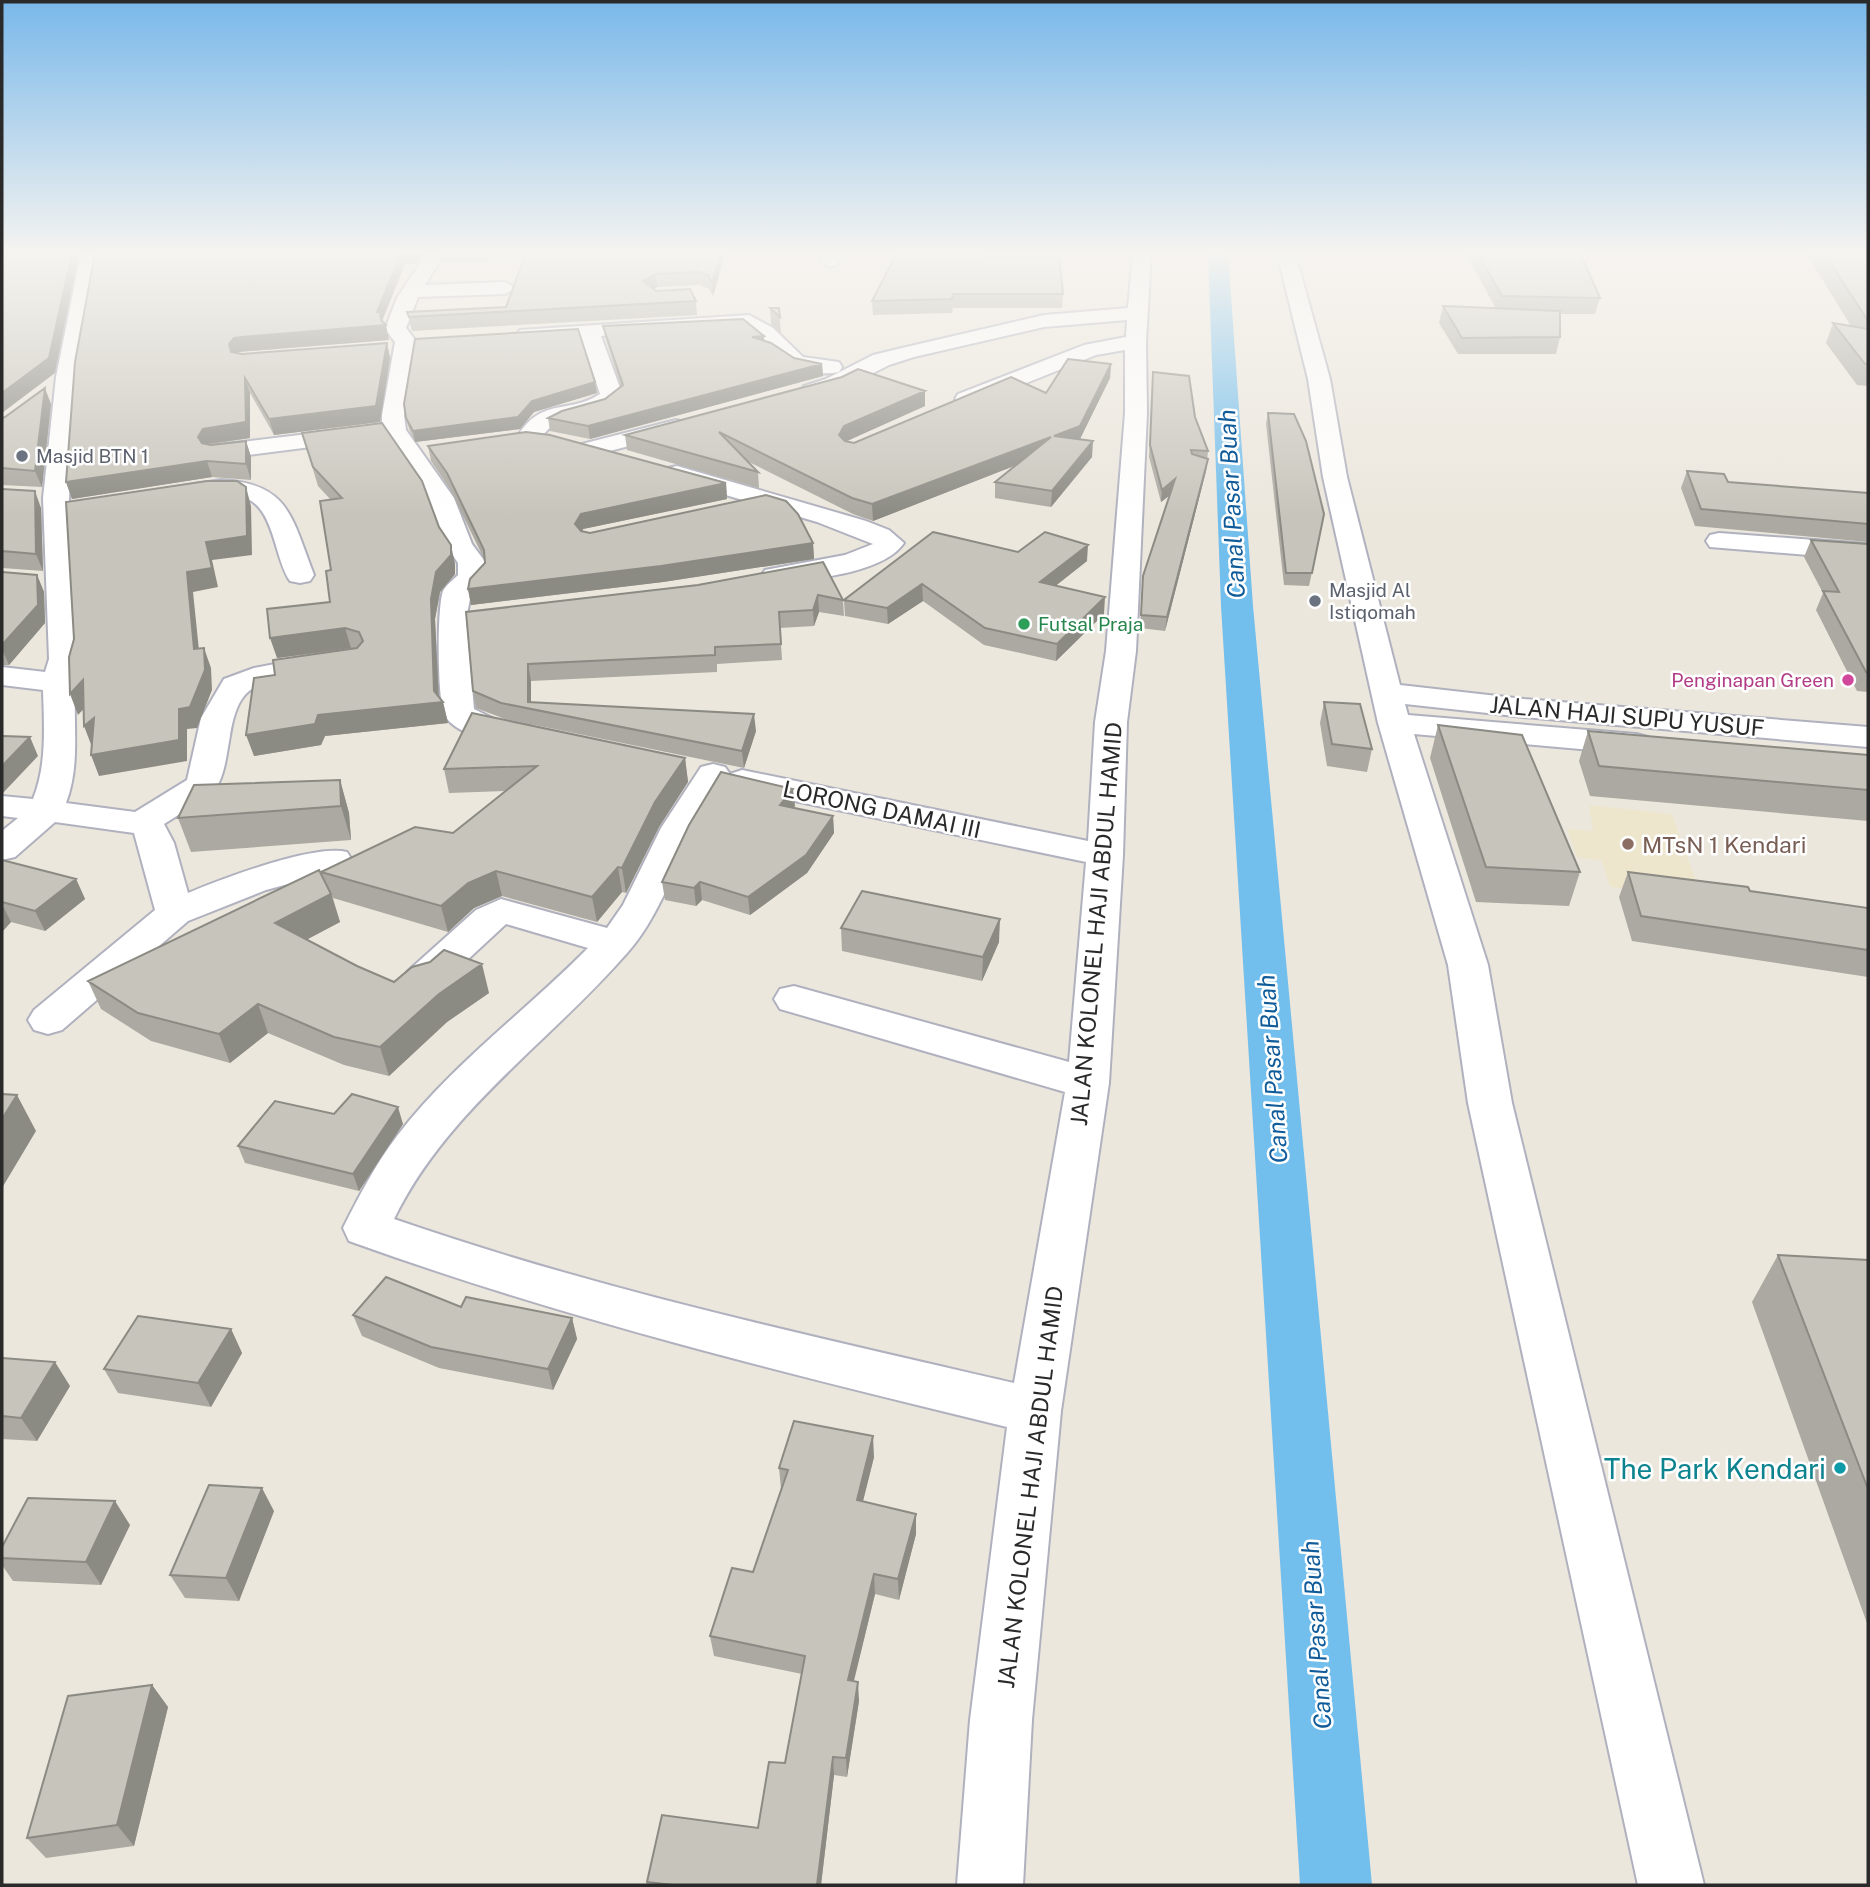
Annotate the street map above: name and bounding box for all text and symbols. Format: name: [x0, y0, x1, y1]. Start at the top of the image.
water label: Canal Pasar Buah: [1212, 409, 1250, 599]
place label: Masjid BTN 1: [36, 445, 149, 467]
marker: Masjid BTN 1: [14, 448, 30, 464]
place label: Masjid Al Istiqomah: [1329, 579, 1416, 623]
marker: Masjid Al Istiqomah: [1307, 593, 1323, 609]
place label: Futsal Praja: [1038, 613, 1143, 635]
marker: Futsal Praja: [1016, 616, 1032, 632]
place label: Penginapan Green: [1671, 669, 1834, 691]
marker: Penginapan Green: [1840, 672, 1856, 688]
street label: JALAN HAJI SUPU YUSUF: [1488, 691, 1766, 741]
street label: JALAN KOLONEL HAJI ABDUL HAMID: [1065, 721, 1127, 1127]
street label: LORONG DAMAI III: [781, 775, 983, 843]
place label: MTsN 1 Kendari: [1642, 831, 1807, 858]
marker: MTsN 1 Kendari: [1620, 836, 1636, 852]
water label: Canal Pasar Buah: [1251, 974, 1293, 1164]
street label: JALAN KOLONEL HAJI ABDUL HAMID: [992, 1284, 1068, 1690]
place label: The Park Kendari: [1604, 1452, 1826, 1485]
marker: The Park Kendari: [1832, 1460, 1848, 1476]
water label: Canal Pasar Buah: [1295, 1540, 1337, 1730]

